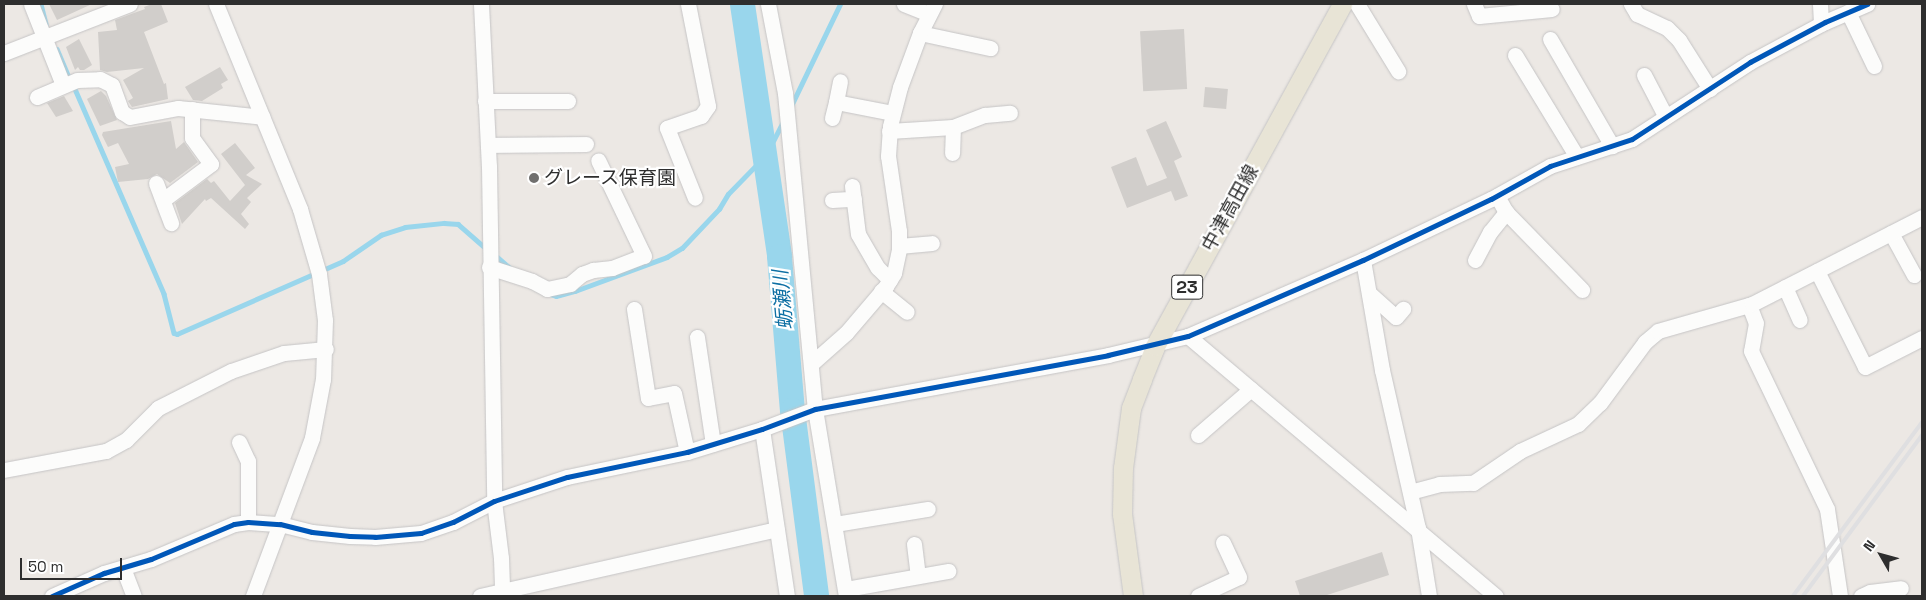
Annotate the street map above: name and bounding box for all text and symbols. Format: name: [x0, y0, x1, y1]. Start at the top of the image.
street label: 中津高田線: [1197, 161, 1263, 255]
place label: グレース保育園: [544, 167, 677, 189]
marker: グレース保育園: [528, 172, 540, 184]
water label: 蛎瀬川: [768, 269, 798, 331]
road number: 23: [1171, 272, 1203, 302]
north arrow: [1856, 530, 1906, 580]
text: N: [1859, 537, 1879, 555]
scale bar: [22, 548, 125, 580]
text: 50 m: [28, 557, 63, 576]

